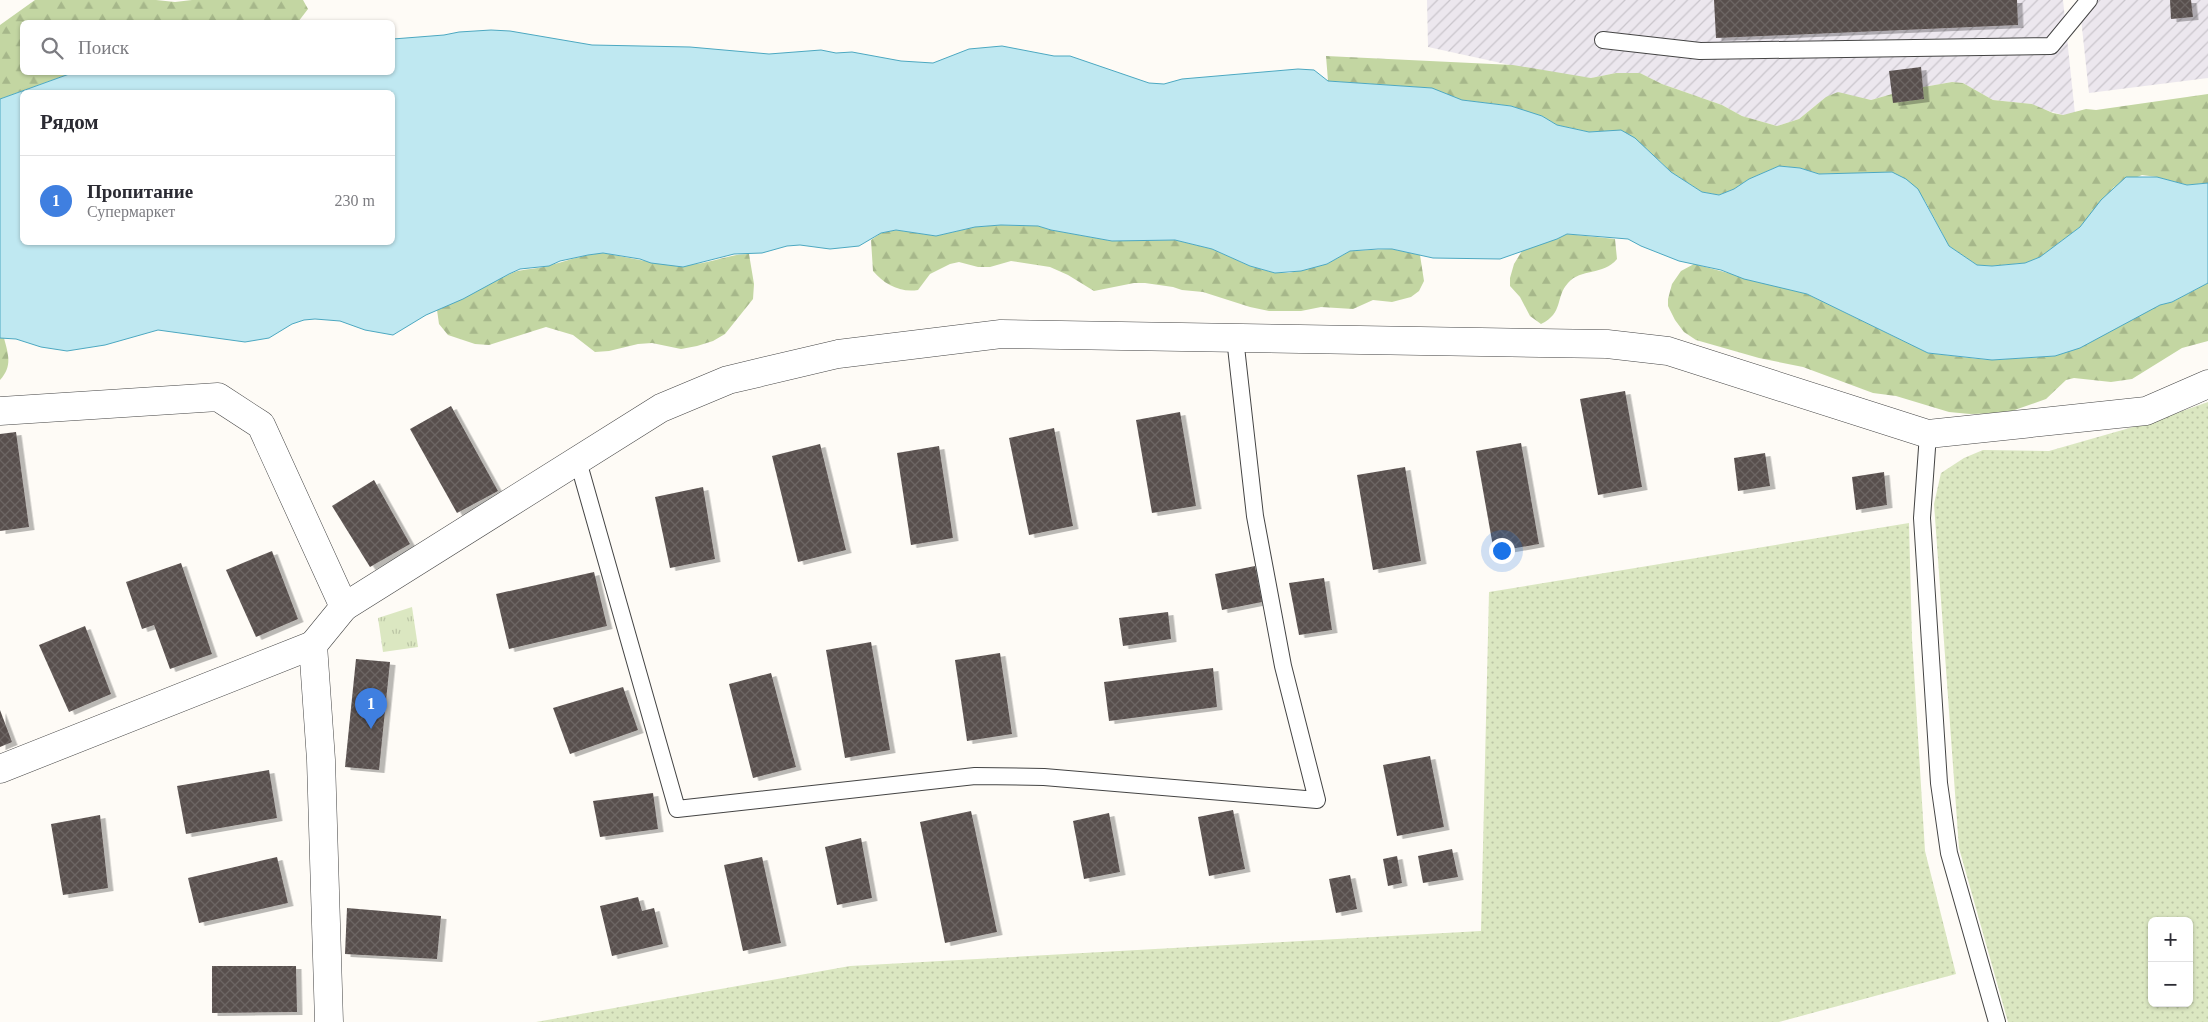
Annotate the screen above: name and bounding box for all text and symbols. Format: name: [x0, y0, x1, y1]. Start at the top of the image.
search box: [20, 20, 395, 75]
icon: search: [38, 34, 66, 62]
text: Поиск: [78, 37, 129, 58]
text: Рядом: [40, 110, 99, 134]
text: Пропитание: [87, 181, 193, 202]
text: 1: [52, 192, 60, 209]
text: 230 m: [335, 192, 375, 209]
text: Супермаркет: [87, 203, 175, 220]
your location: [1489, 538, 1515, 564]
pin: 1: [355, 688, 387, 729]
map controls: [2148, 917, 2193, 1007]
button: +: [2148, 917, 2193, 962]
button: −: [2148, 962, 2193, 1007]

